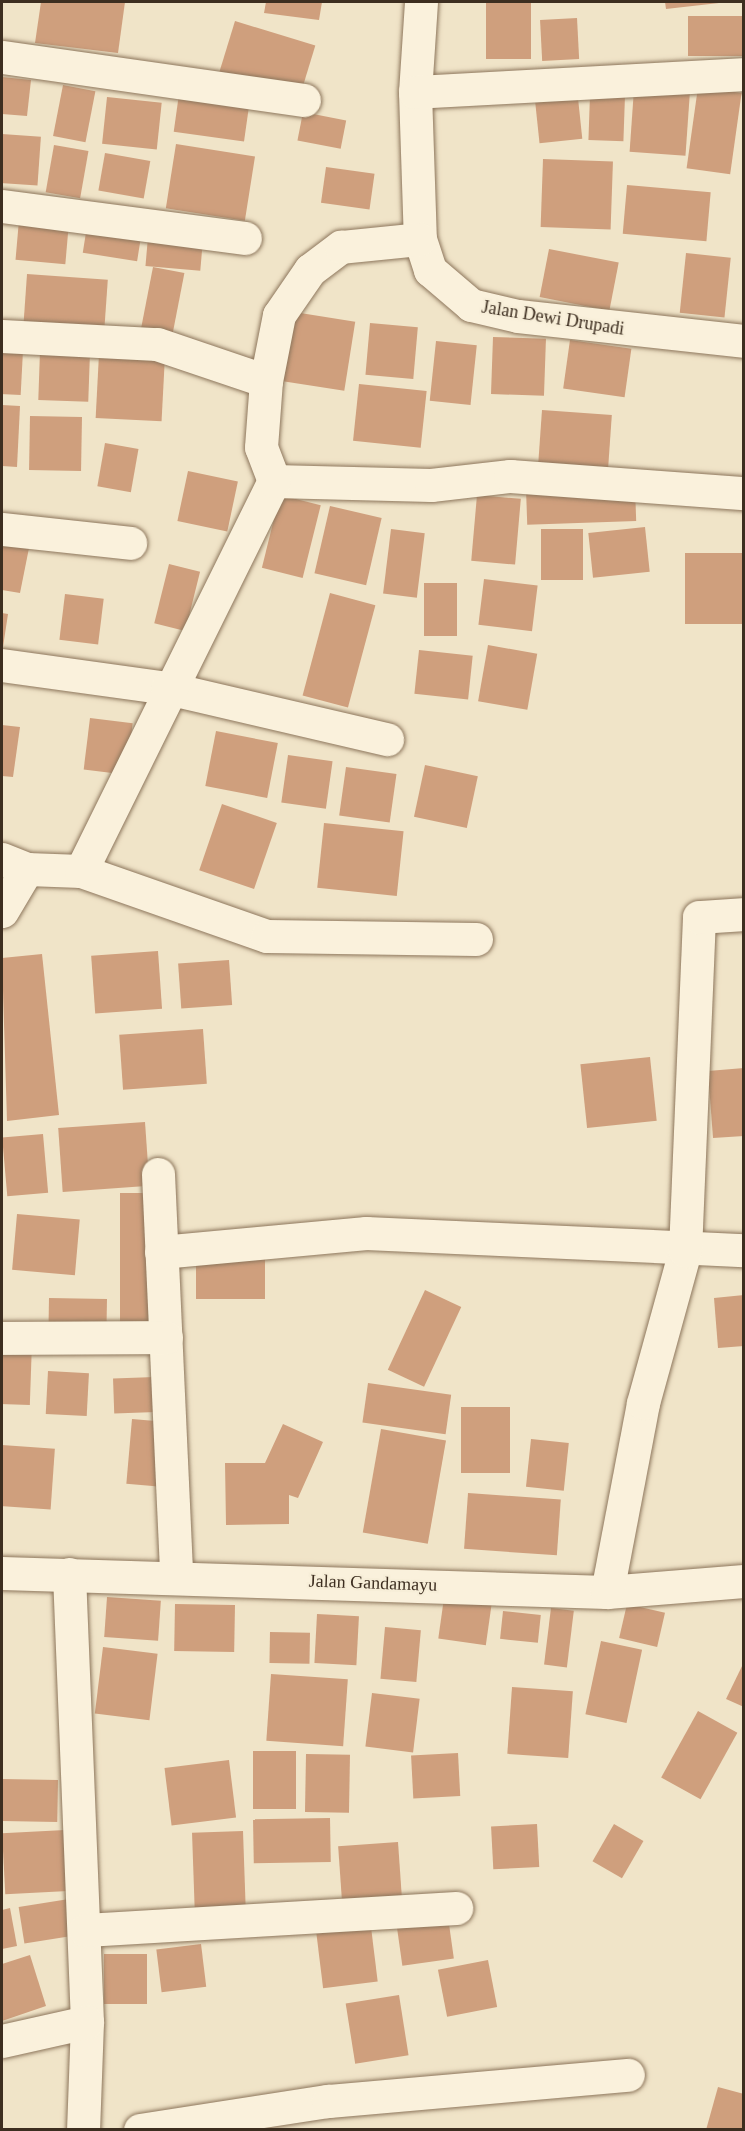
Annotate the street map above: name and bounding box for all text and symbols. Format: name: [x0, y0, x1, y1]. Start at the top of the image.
street label: Jalan Dewi Drupadi: [480, 296, 626, 340]
street label: Jalan Gandamayu: [308, 1570, 438, 1596]

